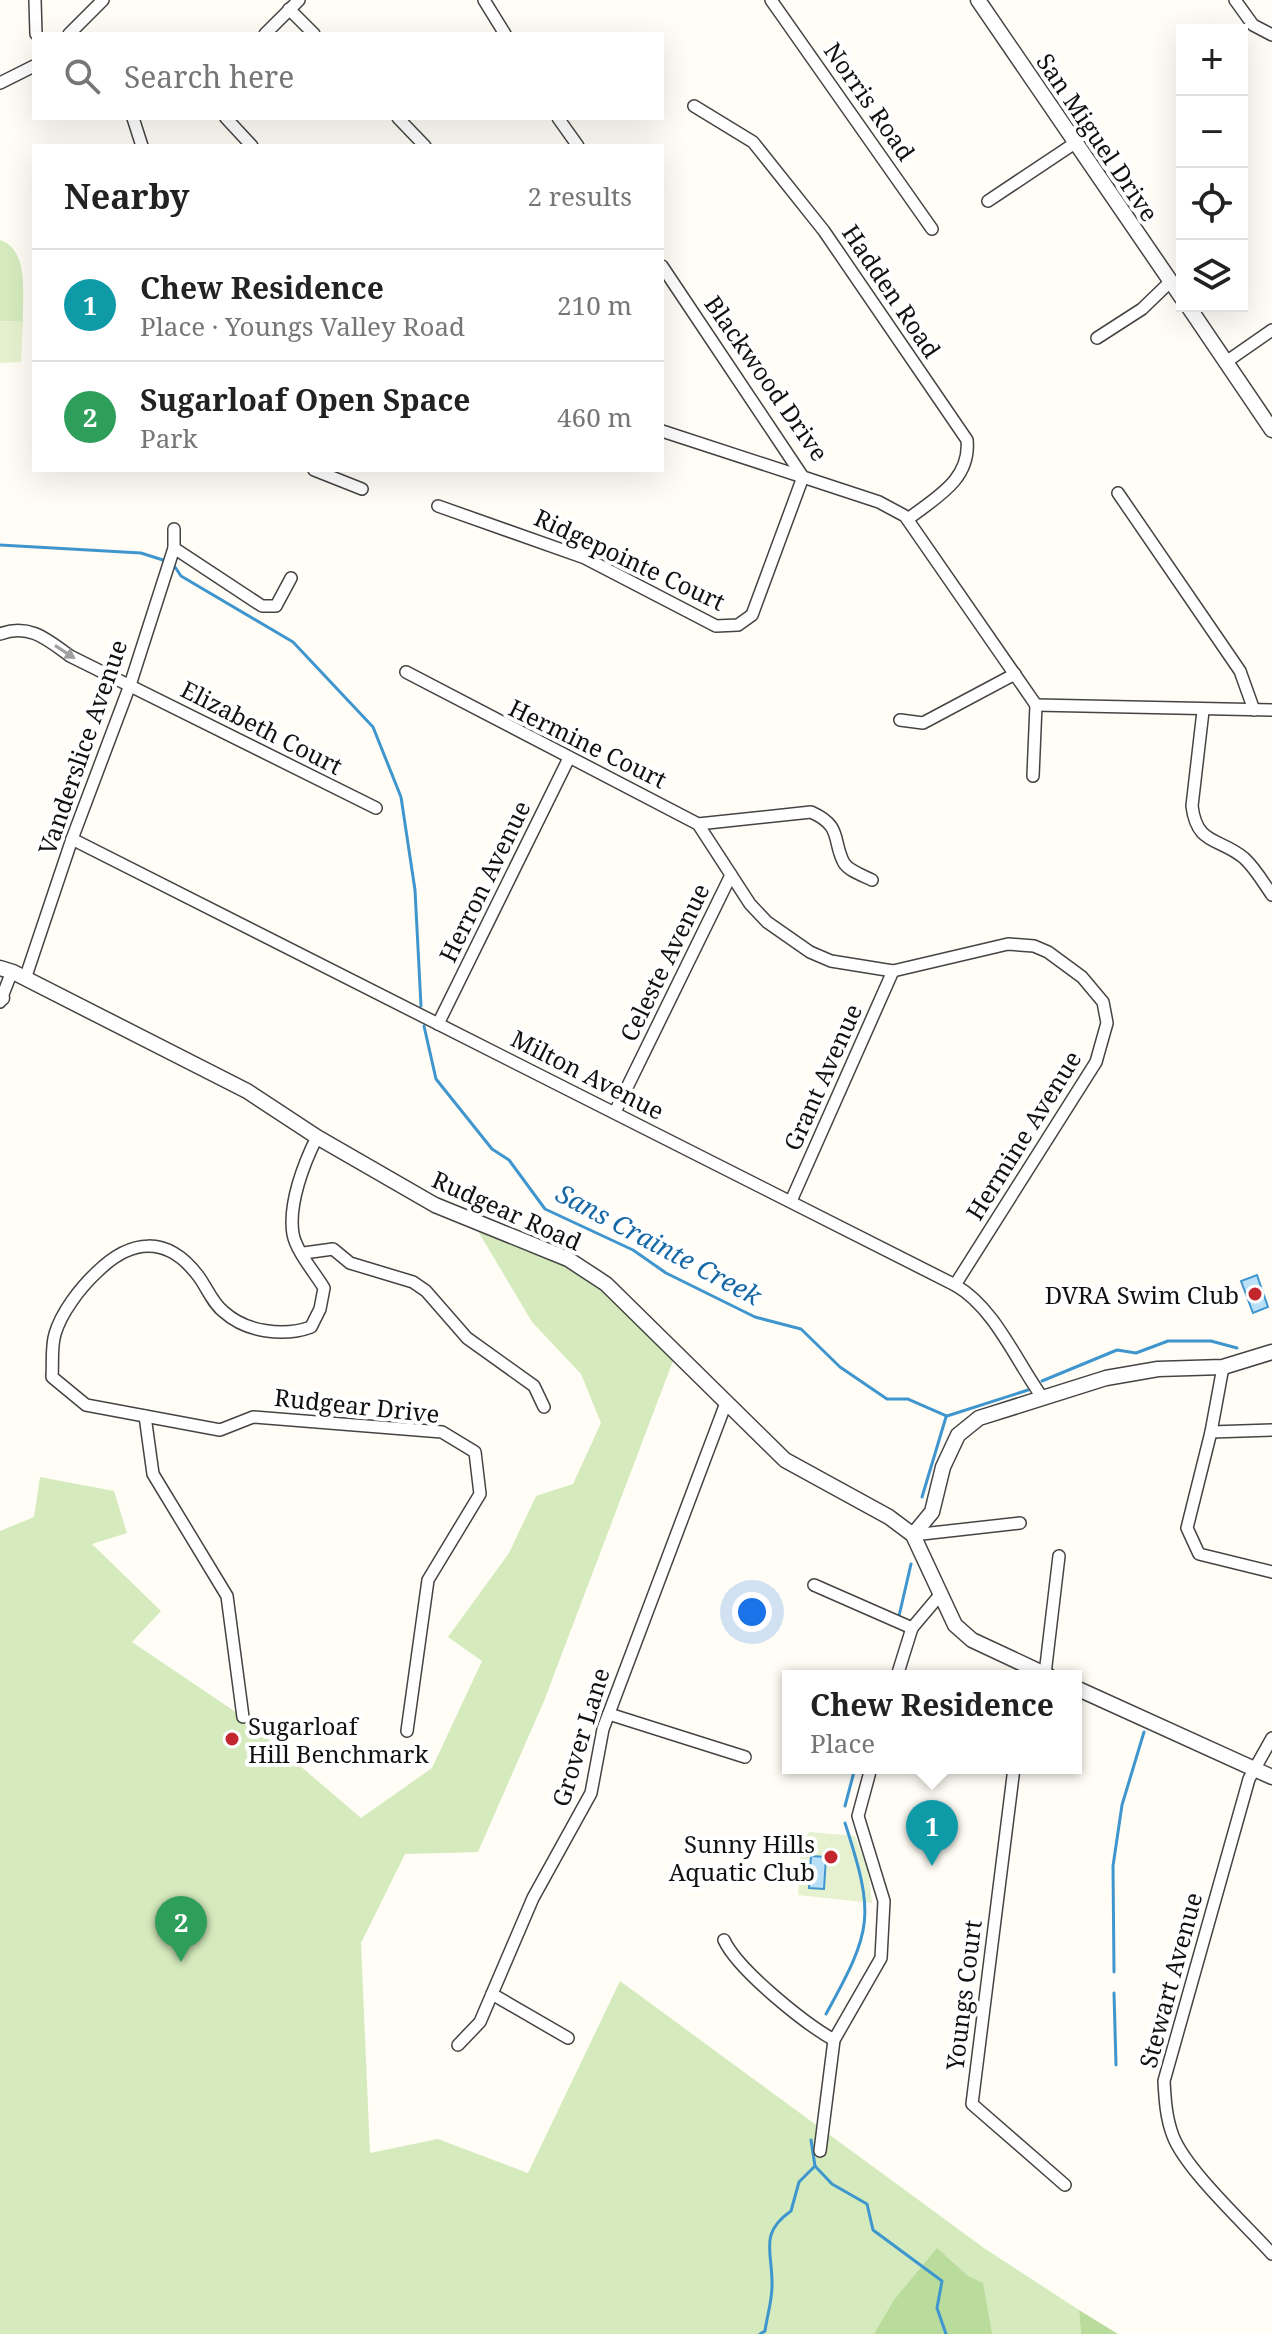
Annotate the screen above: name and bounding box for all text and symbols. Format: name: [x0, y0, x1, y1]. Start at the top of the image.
map controls: [1176, 24, 1248, 312]
button: +: [1176, 24, 1248, 96]
search box: [32, 32, 664, 120]
street label: Norris Road: [817, 35, 923, 167]
street label: San Miguel Drive: [1029, 46, 1167, 228]
icon: search: [60, 54, 104, 98]
text: Search here: [124, 56, 294, 97]
button: −: [1176, 96, 1248, 168]
button: locate: [1176, 168, 1248, 240]
text: Nearby: [64, 173, 190, 219]
text: 2 results: [527, 178, 632, 214]
street label: Hadden Road: [835, 218, 949, 364]
button: layers: [1176, 240, 1248, 312]
text: Chew Residence: [140, 267, 384, 308]
text: 1: [83, 287, 97, 323]
text: 210 m: [557, 287, 632, 323]
street label: Blackwood Drive: [698, 289, 836, 467]
text: Place · Youngs Valley Road: [140, 308, 465, 344]
text: Sugarloaf Open Space: [140, 379, 470, 420]
text: 2: [83, 399, 97, 435]
text: 460 m: [557, 399, 632, 435]
text: Park: [140, 420, 198, 456]
street label: Ridgepointe Court: [529, 500, 731, 618]
street label: Vanderslice Avenue: [30, 635, 134, 859]
one-way arrow: [55, 644, 76, 659]
street label: Elizabeth Court: [176, 672, 348, 782]
street label: Hermine Court: [504, 691, 672, 795]
street label: Herron Avenue: [431, 795, 537, 967]
street label: Celeste Avenue: [611, 877, 717, 1047]
street label: Grant Avenue: [775, 998, 869, 1156]
street label: Milton Avenue: [506, 1021, 670, 1127]
street label: Hermine Avenue: [958, 1044, 1088, 1226]
street label: Rudgear Road: [427, 1162, 587, 1258]
water label: Sans Crainte Creek: [550, 1175, 769, 1314]
place label: DVRA Swim Club: [1045, 1278, 1239, 1311]
marker: DVRA Swim Club: [1246, 1285, 1264, 1303]
street label: Rudgear Drive: [273, 1380, 441, 1430]
your location: [732, 1592, 772, 1632]
street label: Grover Lane: [543, 1664, 617, 1810]
popup: [782, 1670, 1082, 1774]
text: Chew Residence: [810, 1684, 1054, 1725]
place label: Sugarloaf Hill Benchmark: [248, 1709, 429, 1770]
text: Place: [810, 1725, 875, 1761]
marker: Sugarloaf Hill Benchmark: [223, 1730, 241, 1748]
pin: 1: [906, 1800, 958, 1866]
place label: Sunny Hills Aquatic Club: [669, 1827, 815, 1888]
marker: Sunny Hills Aquatic Club: [822, 1848, 840, 1866]
street label: Stewart Avenue: [1131, 1889, 1209, 2071]
pin: 2: [155, 1896, 207, 1962]
street label: Youngs Court: [937, 1918, 989, 2073]

